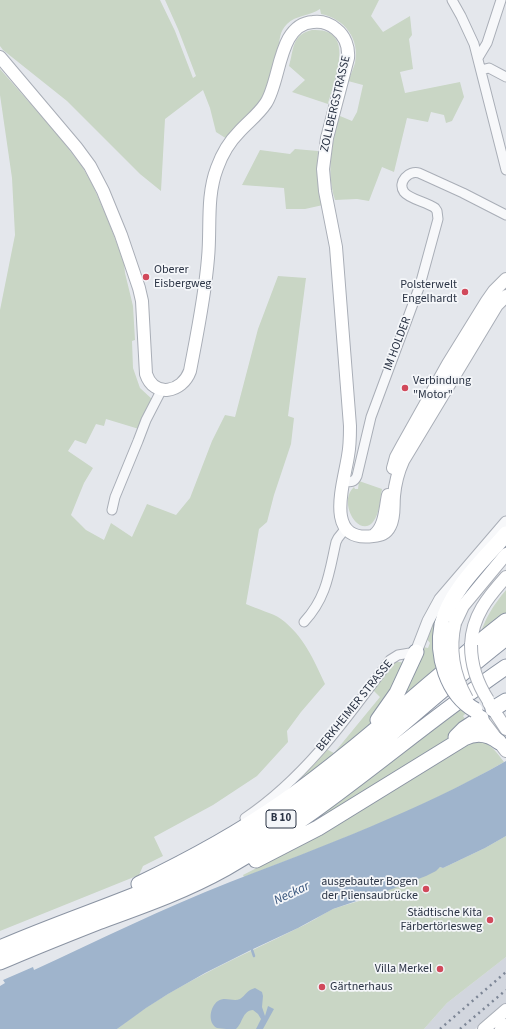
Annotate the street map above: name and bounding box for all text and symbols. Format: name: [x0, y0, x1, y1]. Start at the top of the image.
street label: ZOLLBERGSTRASSE: [318, 54, 354, 154]
place label: Oberer Eisbergweg: [154, 263, 211, 291]
marker: Oberer Eisbergweg: [141, 272, 151, 282]
place label: Polsterwelt Engelhardt: [400, 278, 457, 306]
marker: Polsterwelt Engelhardt: [460, 287, 470, 297]
street label: IM HOLDER: [381, 315, 415, 373]
place label: Verbindung "Motor": [413, 374, 471, 402]
marker: Verbindung "Motor": [400, 383, 410, 393]
street label: BERKHEIMER STRASSE: [314, 657, 396, 755]
road number: B 10: [266, 810, 296, 828]
place label: ausgebauter Bogen der Pliensaubrücke: [321, 875, 418, 903]
water label: Neckar: [272, 879, 312, 909]
marker: ausgebauter Bogen der Pliensaubrücke: [421, 884, 431, 894]
place label: Städtische Kita Färbertörlesweg: [400, 906, 482, 934]
marker: Städtische Kita Färbertörlesweg: [485, 915, 495, 925]
place label: Villa Merkel: [375, 962, 432, 976]
marker: Villa Merkel: [435, 964, 445, 974]
place label: Gärtnerhaus: [330, 980, 392, 994]
marker: Gärtnerhaus: [317, 982, 327, 992]

